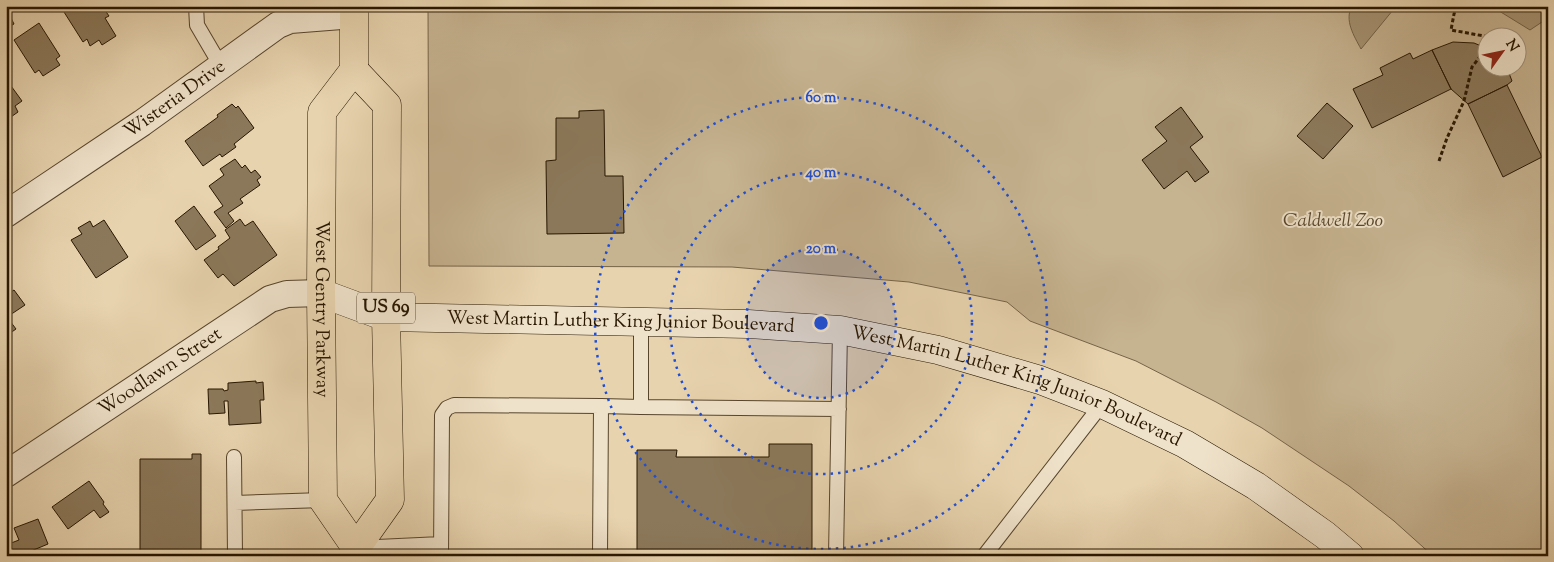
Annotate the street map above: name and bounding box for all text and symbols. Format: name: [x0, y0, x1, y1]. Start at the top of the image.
north arrow: [1476, 28, 1526, 78]
text: N: [1500, 36, 1523, 56]
street label: Wisteria Drive: [118, 53, 231, 145]
text: 60 m: [806, 88, 837, 109]
text: 40 m: [805, 163, 837, 184]
park label: Caldwell Zoo: [1283, 208, 1383, 235]
street label: West Gentry Parkway: [307, 221, 336, 398]
text: 20 m: [806, 239, 837, 260]
road number: US 69: [357, 292, 415, 324]
street label: West Martin Luther King Junior Boulevard: [446, 305, 796, 341]
centre of rings: [812, 314, 830, 332]
street label: West Martin Luther King Junior Boulevard: [849, 319, 1186, 454]
street label: Woodlawn Street: [93, 321, 228, 423]

